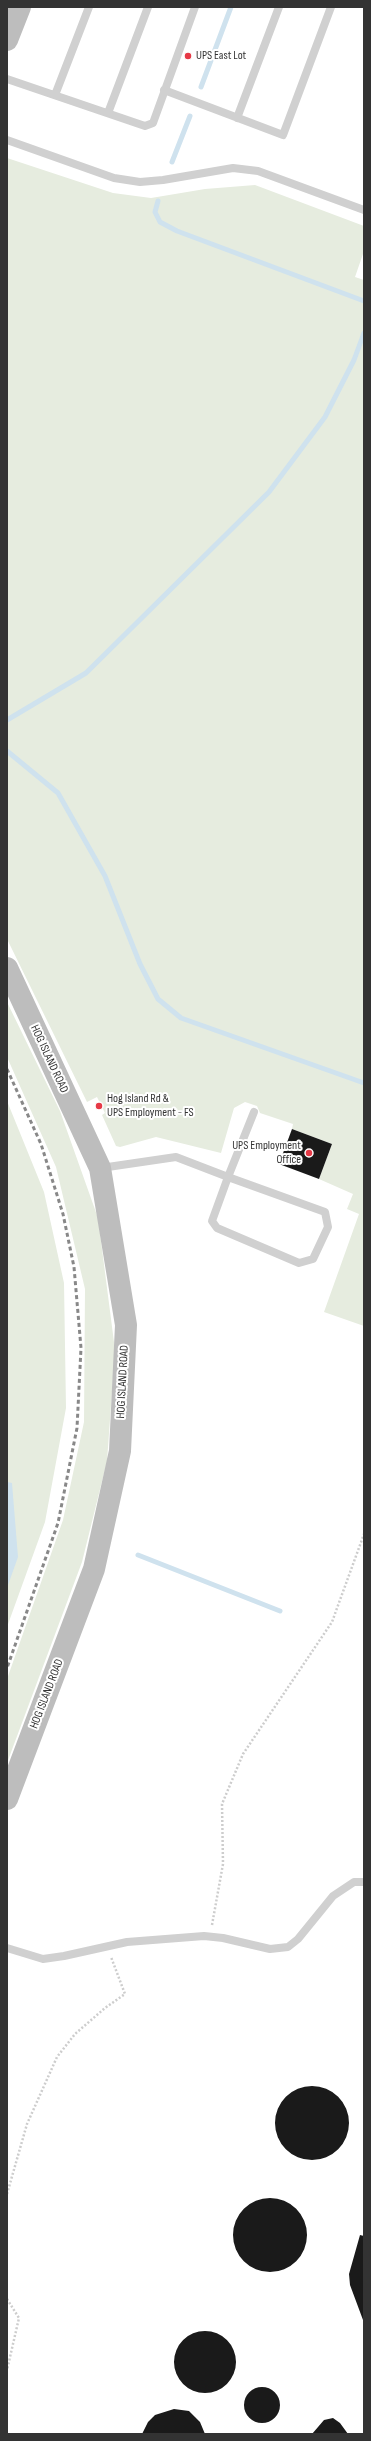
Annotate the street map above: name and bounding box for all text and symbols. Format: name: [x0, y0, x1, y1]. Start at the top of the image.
place label: UPS East Lot: [196, 49, 246, 63]
marker: UPS East Lot: [183, 51, 193, 61]
street label: HOG ISLAND ROAD: [27, 1023, 71, 1095]
place label: Hog Island Rd & UPS Employment - FS: [107, 1092, 194, 1120]
marker: Hog Island Rd & UPS Employment - FS: [94, 1101, 104, 1111]
place label: UPS Employment Office: [232, 1139, 301, 1167]
marker: UPS Employment Office: [304, 1148, 314, 1158]
street label: HOG ISLAND ROAD: [114, 1345, 132, 1419]
street label: HOG ISLAND ROAD: [27, 1657, 67, 1731]

